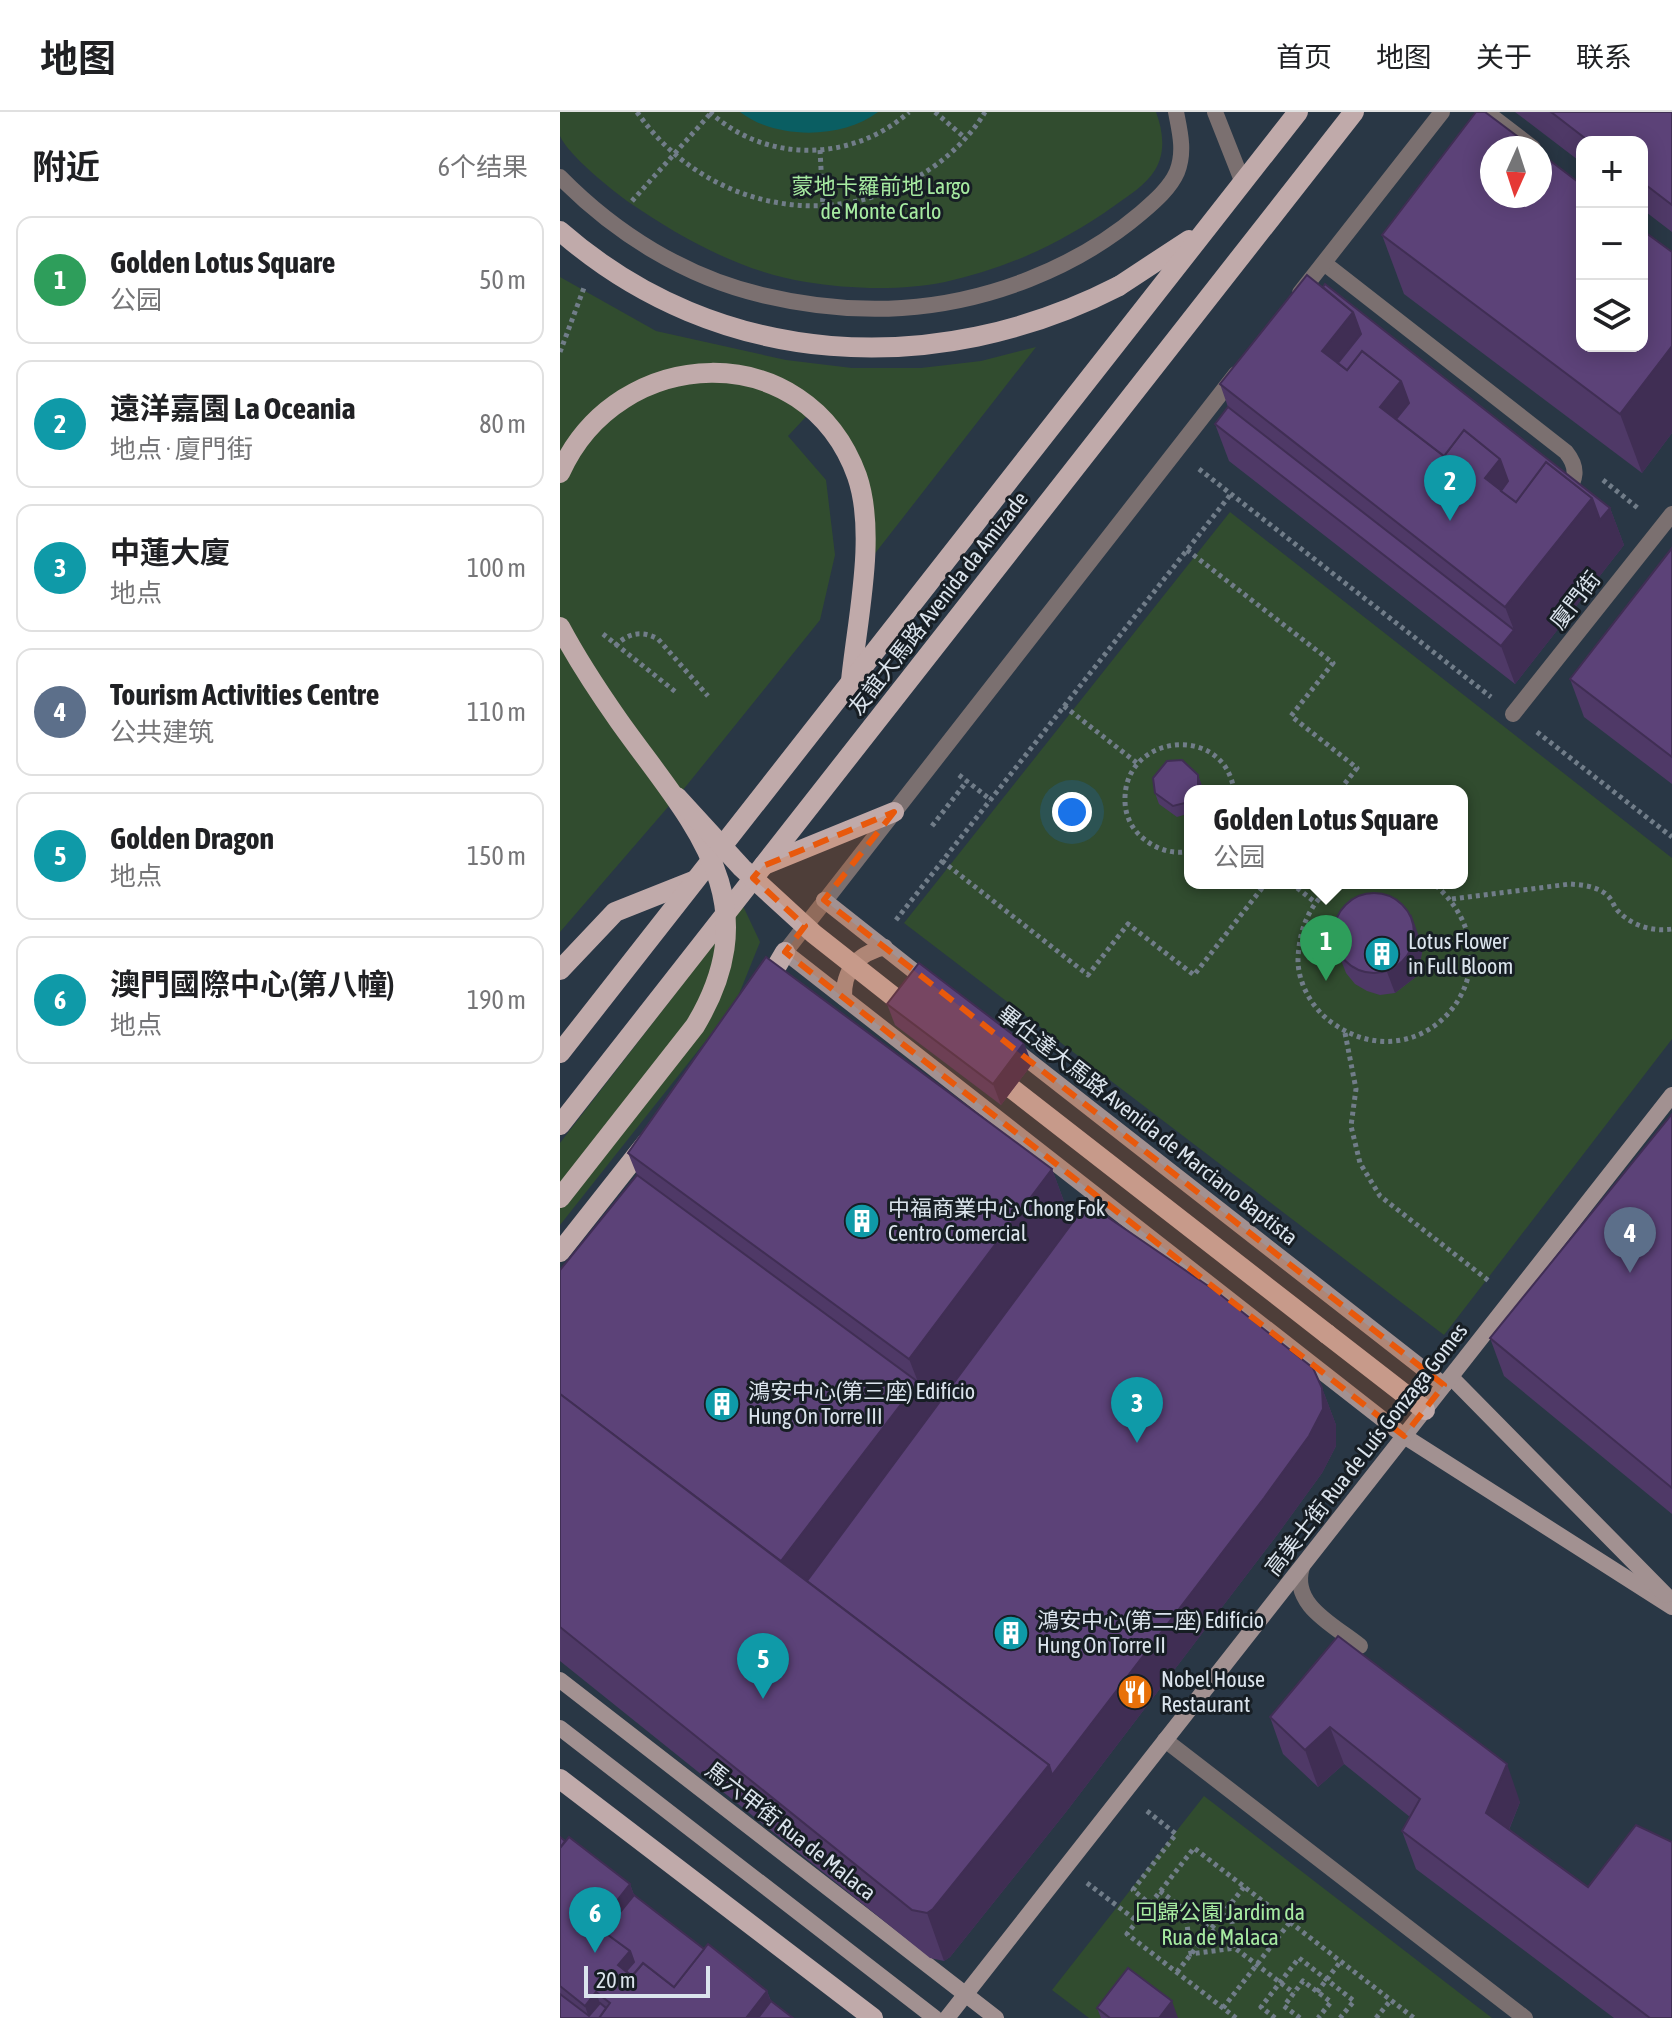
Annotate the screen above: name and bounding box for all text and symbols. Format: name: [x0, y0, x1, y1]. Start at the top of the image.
text: 地图: [40, 37, 116, 80]
text: 首页: [1276, 41, 1332, 73]
text: 地图: [1376, 41, 1432, 73]
text: 关于: [1476, 41, 1532, 73]
text: 联系: [1576, 41, 1632, 73]
north arrow: [1480, 136, 1552, 208]
map controls: [1576, 136, 1648, 352]
button: +: [1576, 136, 1648, 208]
text: 附近: [32, 147, 100, 186]
text: 6个结果: [438, 152, 528, 182]
park label: 蒙地卡羅前地 Largo de Monte Carlo: [792, 173, 970, 224]
button: −: [1576, 208, 1648, 280]
text: Golden Lotus Square: [110, 245, 335, 279]
text: 1: [54, 265, 66, 295]
text: 50 m: [479, 265, 526, 295]
button: layers: [1576, 280, 1648, 352]
text: 公园: [110, 285, 162, 315]
text: 遠洋嘉園 La Oceania: [110, 391, 355, 425]
text: 2: [54, 409, 66, 439]
text: 80 m: [479, 409, 526, 439]
text: 地点 · 廈門街: [110, 434, 253, 464]
pin: 2: [1424, 455, 1476, 521]
street label: 友誼大馬路 Avenida da Amizade: [843, 486, 1033, 720]
text: 中蓮大廈: [110, 535, 230, 569]
text: 3: [54, 553, 66, 583]
text: 100 m: [467, 553, 526, 583]
street label: 廈門街: [1544, 566, 1606, 634]
text: 地点: [110, 578, 162, 608]
text: Tourism Activities Centre: [110, 677, 379, 711]
text: 4: [54, 697, 66, 727]
text: 110 m: [467, 697, 526, 727]
text: 公共建筑: [110, 717, 214, 747]
popup: [1184, 785, 1468, 889]
your location: [1052, 792, 1092, 832]
text: Golden Lotus Square: [1213, 802, 1439, 836]
text: Golden Dragon: [110, 821, 274, 855]
text: 5: [54, 841, 66, 871]
text: 150 m: [467, 841, 526, 871]
text: 公园: [1213, 842, 1265, 872]
text: 地点: [110, 861, 162, 891]
pin: 1: [1300, 915, 1352, 981]
place label: Lotus Flower in Full Bloom: [1408, 928, 1513, 979]
building icon: Lotus Flower in Full Bloom: [1363, 935, 1401, 973]
text: 澳門國際中心(第八幢): [110, 967, 394, 1001]
text: 6: [54, 985, 66, 1015]
text: 190 m: [467, 985, 526, 1015]
street label: 畢仕達大馬路 Avenida de Marciano Baptista: [993, 1000, 1303, 1250]
text: 地点: [110, 1010, 162, 1040]
place label: 中福商業中心 Chong Fok Centro Comercial: [888, 1195, 1106, 1246]
building icon: 中福商業中心 Chong Fok Centro Comercial: [843, 1202, 881, 1240]
pin: 4: [1604, 1207, 1656, 1273]
street label: 高美士街 Rua de Luís Gonzaga Gomes: [1259, 1318, 1473, 1580]
pin: 3: [1111, 1377, 1163, 1443]
place label: 鴻安中心(第三座) Edifício Hung On Torre III: [748, 1378, 975, 1429]
building icon: 鴻安中心(第三座) Edifício Hung On Torre III: [703, 1385, 741, 1423]
place label: 鴻安中心(第二座) Edifício Hung On Torre II: [1037, 1607, 1264, 1658]
building icon: 鴻安中心(第二座) Edifício Hung On Torre II: [992, 1614, 1030, 1652]
pin: 5: [737, 1633, 789, 1699]
place label: Nobel House Restaurant: [1161, 1666, 1265, 1717]
restaurant icon: Nobel House Restaurant: [1116, 1673, 1154, 1711]
street label: 馬六甲街 Rua de Malaca: [701, 1757, 881, 1905]
pin: 6: [569, 1887, 621, 1953]
park label: 回歸公園 Jardim da Rua de Malaca: [1135, 1899, 1305, 1950]
scale bar: [584, 1962, 710, 1998]
text: 20 m: [596, 1967, 636, 1993]

